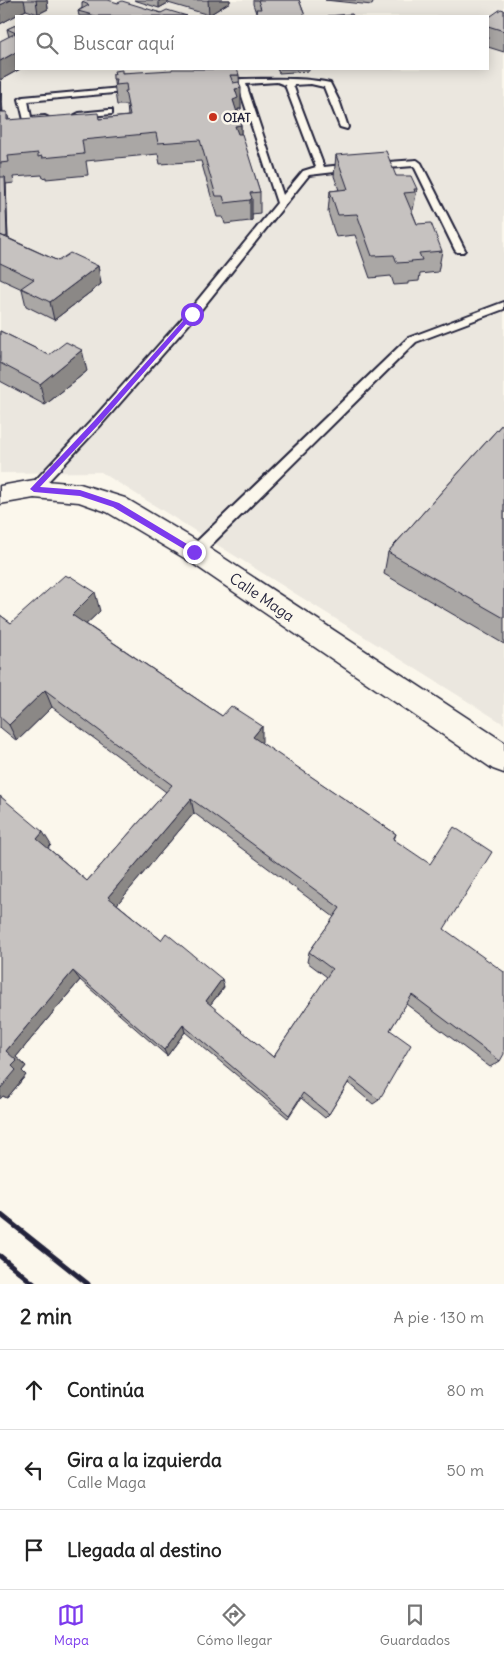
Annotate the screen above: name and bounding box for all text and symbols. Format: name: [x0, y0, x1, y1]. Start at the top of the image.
search box: [15, 15, 489, 70]
icon: search: [33, 29, 61, 57]
text: Buscar aquí: [73, 31, 174, 55]
place label: OIAT: [223, 110, 251, 125]
marker: OIAT: [207, 111, 219, 123]
route start: [181, 303, 204, 326]
route end: [183, 541, 206, 564]
street label: Calle Maga: [226, 568, 298, 626]
text: 2 min: [20, 1303, 72, 1330]
text: A pie · 130 m: [394, 1307, 484, 1327]
icon: ahead: [20, 1376, 48, 1404]
text: Continúa: [67, 1378, 144, 1402]
text: 80 m: [446, 1380, 484, 1400]
text: Gira a la izquierda: [67, 1448, 222, 1472]
icon: left: [20, 1456, 48, 1484]
text: 50 m: [446, 1460, 484, 1480]
text: Calle Maga: [67, 1472, 146, 1492]
icon: arrive: [20, 1536, 48, 1564]
text: Llegada al destino: [67, 1538, 222, 1562]
tab: Mapa: [54, 1601, 89, 1649]
tab: Cómo llegar: [197, 1601, 272, 1649]
tab: Guardados: [380, 1601, 450, 1649]

